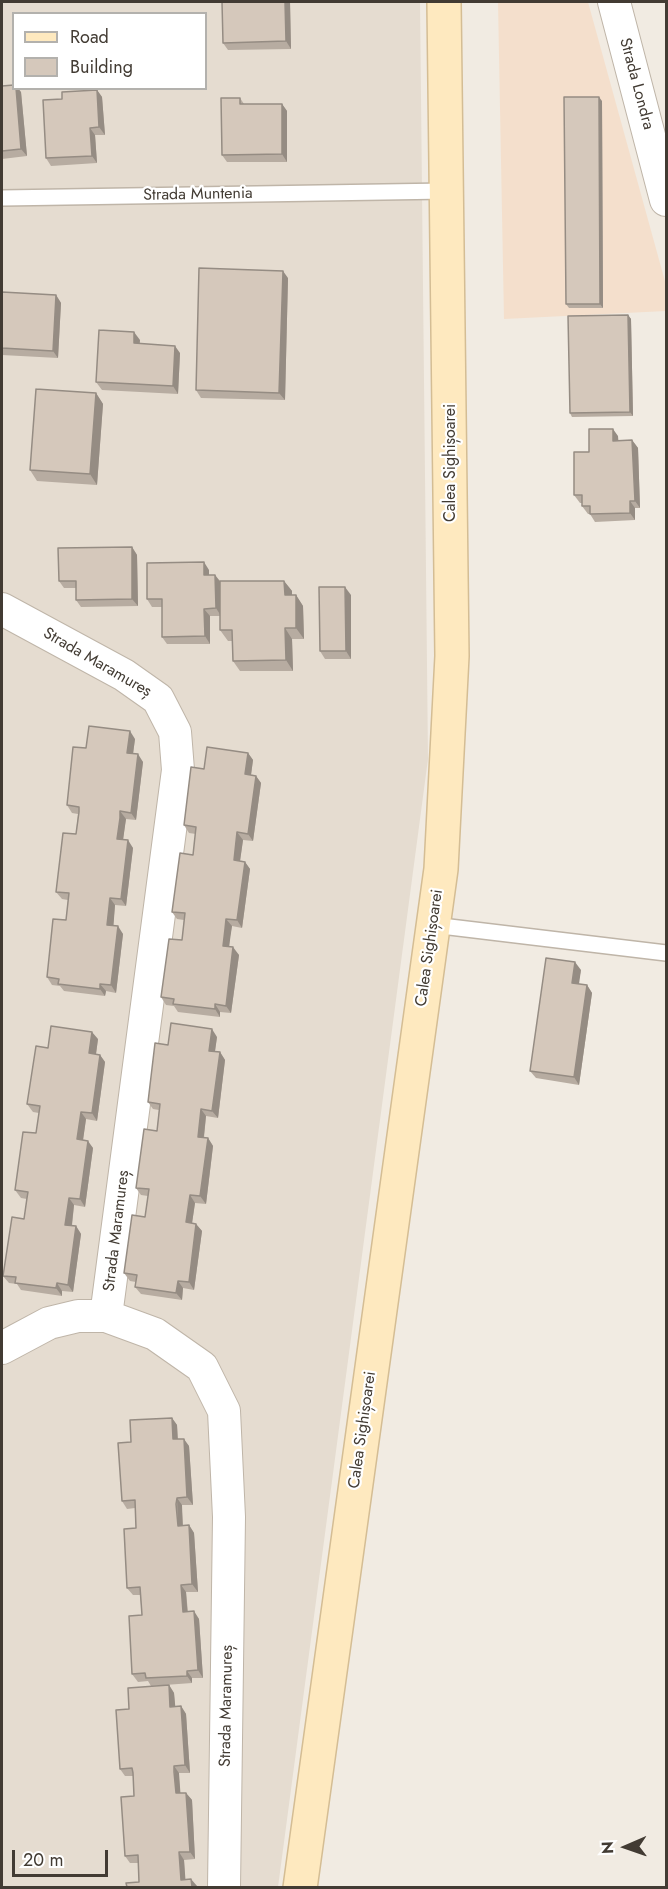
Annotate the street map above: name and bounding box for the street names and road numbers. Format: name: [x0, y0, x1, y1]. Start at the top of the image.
street label: Strada Londra: [615, 36, 657, 132]
street label: Strada Muntenia: [143, 184, 253, 206]
street label: Calea Sighișoarei: [441, 404, 461, 522]
street label: Strada Maramureș: [39, 624, 155, 702]
street label: Calea Sighișoarei: [412, 888, 448, 1008]
street label: Strada Maramureș: [100, 1169, 134, 1293]
street label: Calea Sighișoarei: [345, 1370, 381, 1490]
street label: Strada Maramureș: [216, 1645, 238, 1767]

